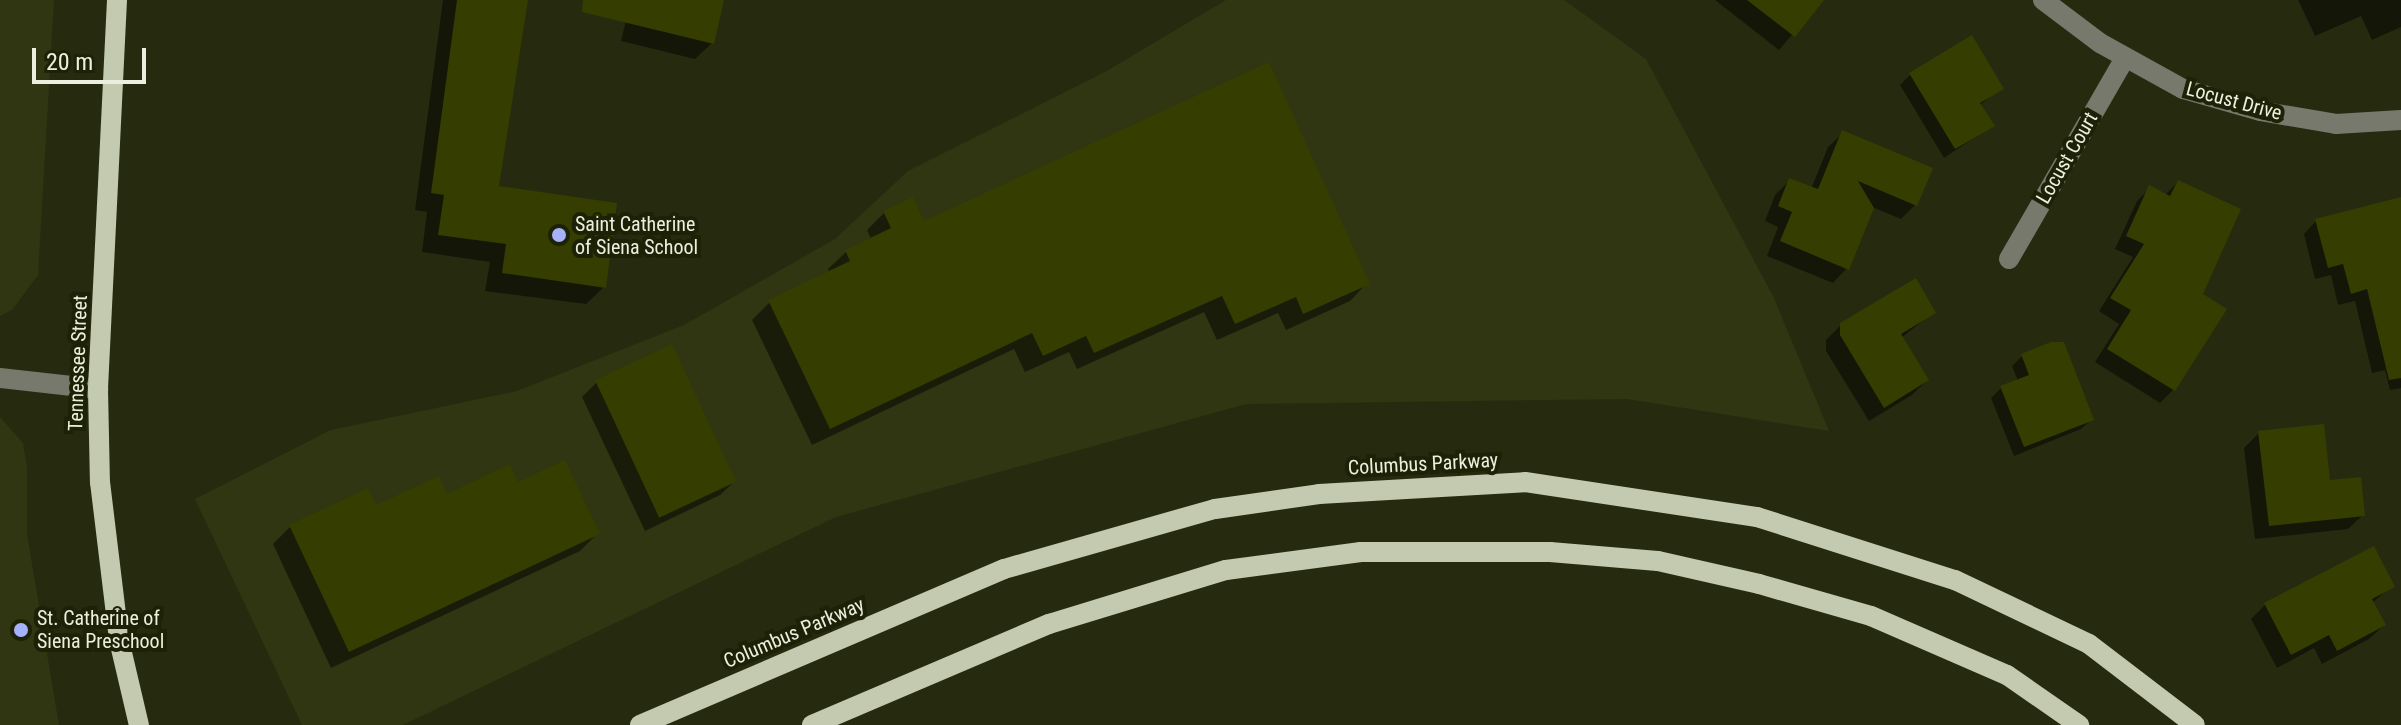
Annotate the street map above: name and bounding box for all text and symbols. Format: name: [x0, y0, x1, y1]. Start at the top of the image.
scale bar: [36, 32, 150, 82]
text: 20 m: [46, 48, 93, 76]
street label: Locust Drive: [2184, 77, 2284, 125]
street label: Locust Court: [2031, 108, 2103, 208]
place label: Saint Catherine of Siena School: [575, 212, 698, 259]
marker: Saint Catherine of Siena School: [550, 226, 568, 244]
street label: Tennessee Street: [64, 295, 92, 431]
street label: Columbus Parkway: [1347, 448, 1499, 480]
street label: Columbus Parkway: [720, 593, 868, 673]
place label: St. Catherine of Siena Preschool: [37, 606, 164, 653]
marker: St. Catherine of Siena Preschool: [12, 621, 30, 639]

